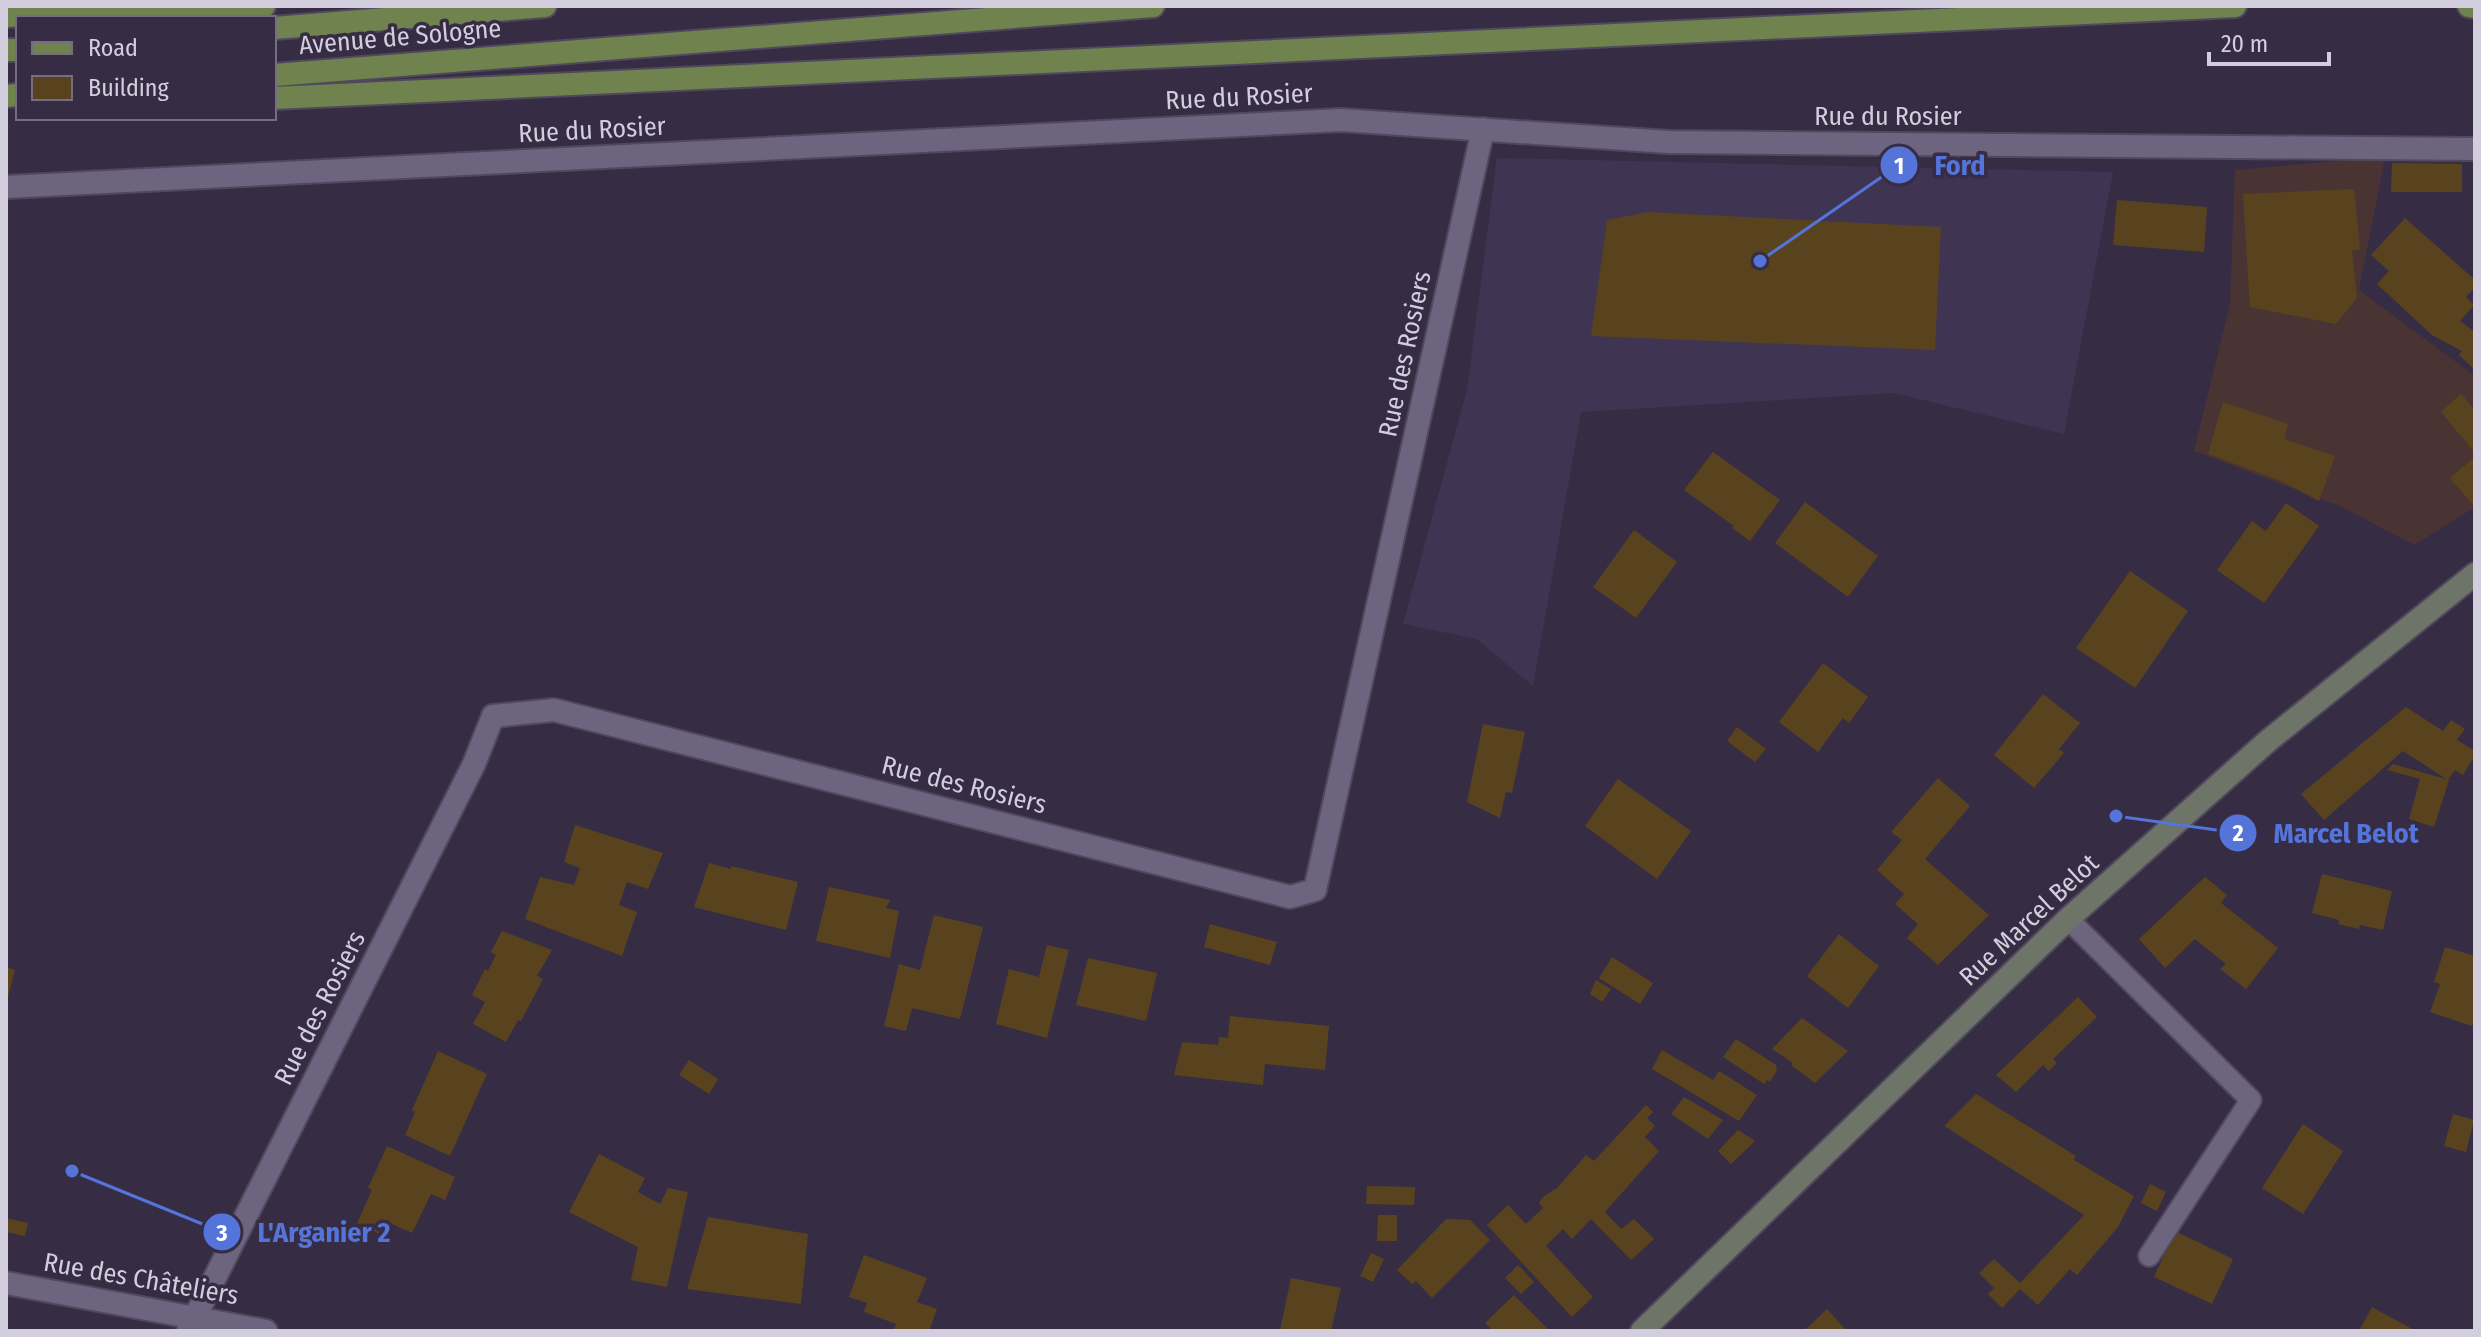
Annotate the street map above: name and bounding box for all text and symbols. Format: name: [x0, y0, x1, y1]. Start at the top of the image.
street label: Avenue de Sologne: [298, 13, 502, 61]
legend: [16, 16, 276, 120]
scale bar: [2209, 16, 2329, 66]
text: 20 m: [2221, 30, 2268, 58]
text: Road: [88, 34, 138, 62]
text: Building: [88, 74, 170, 102]
street label: Rue du Rosier: [1165, 78, 1313, 116]
street label: Rue du Rosier: [1814, 101, 1962, 132]
street label: Rue du Rosier: [518, 111, 666, 149]
callout: Ford: [1879, 139, 2002, 191]
text: Ford: [1934, 149, 1986, 182]
text: 1: [1894, 152, 1904, 180]
street label: Rue des Rosiers: [1372, 268, 1438, 440]
street label: Rue des Rosiers: [879, 750, 1049, 820]
callout: Marcel Belot: [2218, 807, 2435, 859]
text: Marcel Belot: [2273, 817, 2420, 850]
text: 2: [2231, 819, 2244, 847]
street label: Rue Marcel Belot: [1953, 847, 2105, 992]
street label: Rue des Rosiers: [268, 926, 372, 1090]
callout: L'Arganier 2: [202, 1206, 407, 1258]
text: L'Arganier 2: [257, 1216, 391, 1249]
text: 3: [215, 1219, 228, 1247]
street label: Rue des Châteliers: [41, 1247, 241, 1311]

